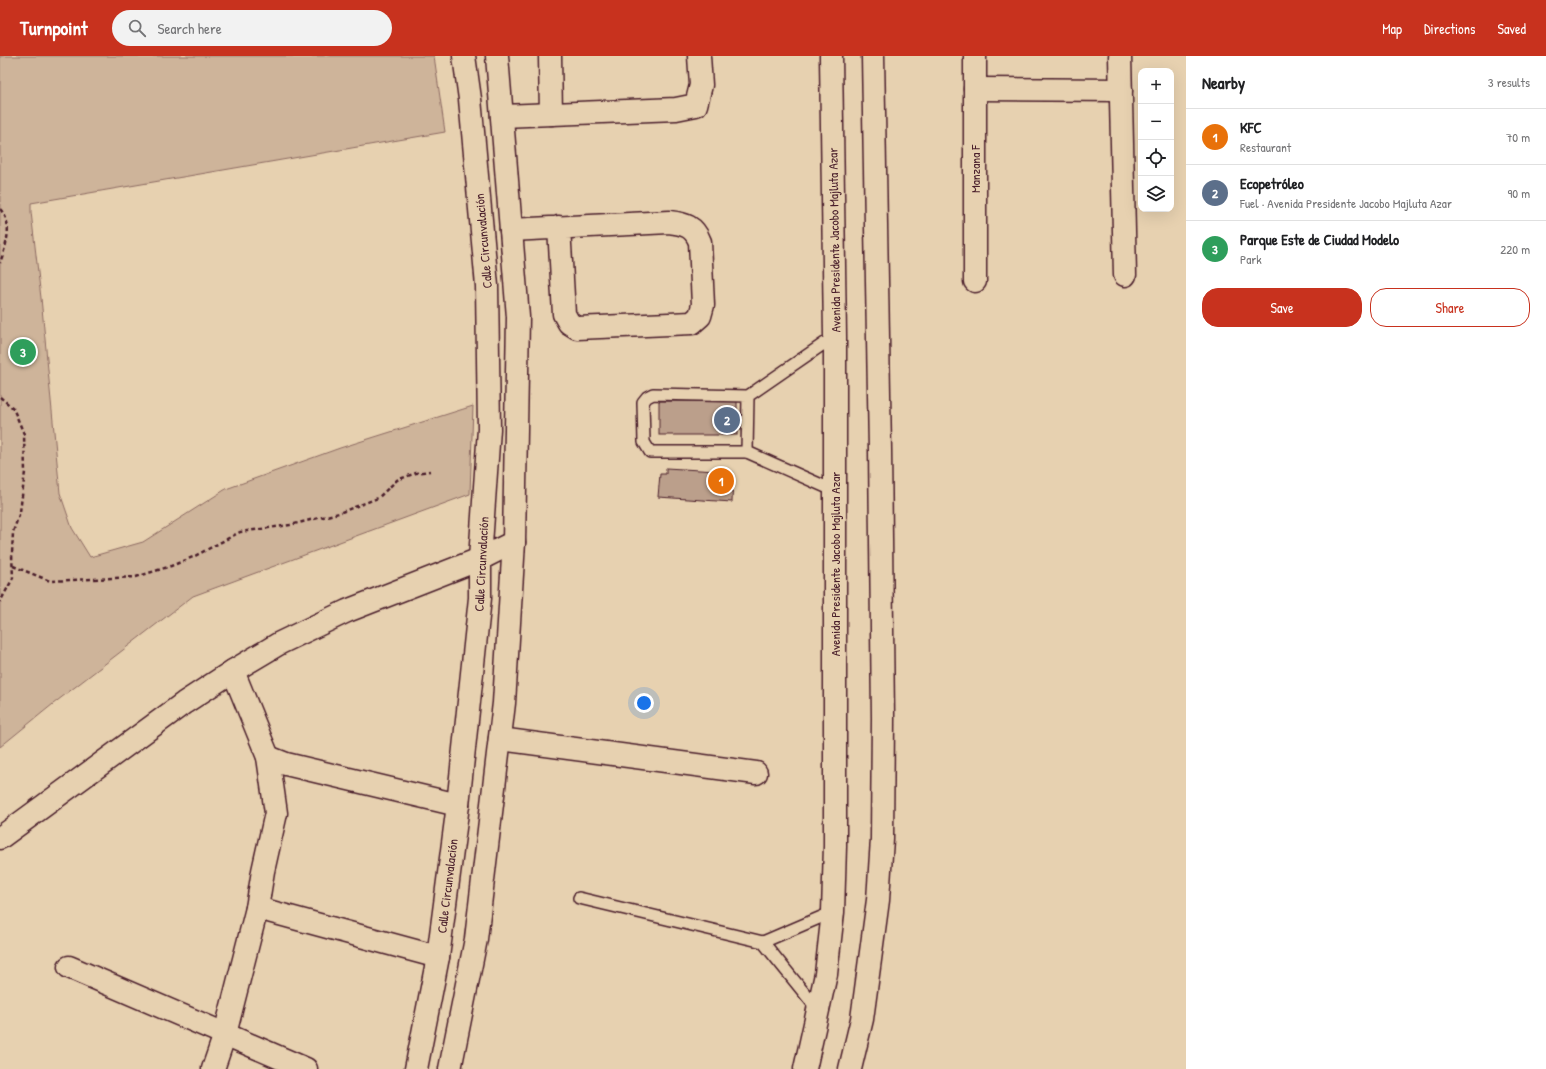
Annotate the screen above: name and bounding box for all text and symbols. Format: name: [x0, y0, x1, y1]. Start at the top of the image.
search box: [112, 10, 392, 46]
text: Turnpoint: [20, 15, 88, 41]
icon: search: [126, 17, 148, 39]
text: Search here: [158, 18, 222, 39]
text: Map: [1382, 19, 1402, 38]
text: Directions: [1424, 19, 1475, 38]
text: Saved: [1497, 19, 1526, 38]
map controls: [1138, 68, 1174, 212]
button: +: [1138, 68, 1174, 104]
text: Nearby: [1202, 71, 1245, 94]
text: 3 results: [1488, 73, 1530, 91]
button: −: [1138, 104, 1174, 140]
text: KFC: [1240, 117, 1262, 138]
text: 1: [1213, 128, 1217, 146]
text: 70 m: [1506, 128, 1530, 146]
text: Restaurant: [1240, 138, 1291, 156]
button: locate: [1138, 140, 1174, 176]
street label: Manzana F: [966, 144, 984, 193]
street label: Avenida Presidente Jacobo Majluta Azar: [823, 148, 845, 332]
text: Ecopetróleo: [1240, 173, 1304, 194]
button: layers: [1138, 176, 1174, 212]
text: 2: [1212, 184, 1218, 202]
text: 90 m: [1508, 184, 1530, 202]
street label: Calle Circunvalación: [470, 193, 496, 289]
text: Fuel · Avenida Presidente Jacobo Majluta Azar: [1240, 194, 1452, 212]
text: Parque Este de Ciudad Modelo: [1240, 229, 1399, 250]
text: 3: [1212, 240, 1218, 258]
text: 220 m: [1500, 240, 1530, 258]
text: Park: [1240, 250, 1262, 268]
button: Save: [1202, 288, 1362, 327]
button: Share: [1370, 288, 1530, 327]
pin: 3: [10, 337, 36, 367]
pin: 2: [714, 405, 740, 435]
pin: 1: [708, 466, 734, 496]
street label: Avenida Presidente Jacobo Majluta Azar: [826, 472, 844, 656]
street label: Calle Circunvalación: [470, 516, 492, 612]
your location: [634, 693, 654, 713]
street label: Calle Circunvalación: [432, 838, 462, 934]

